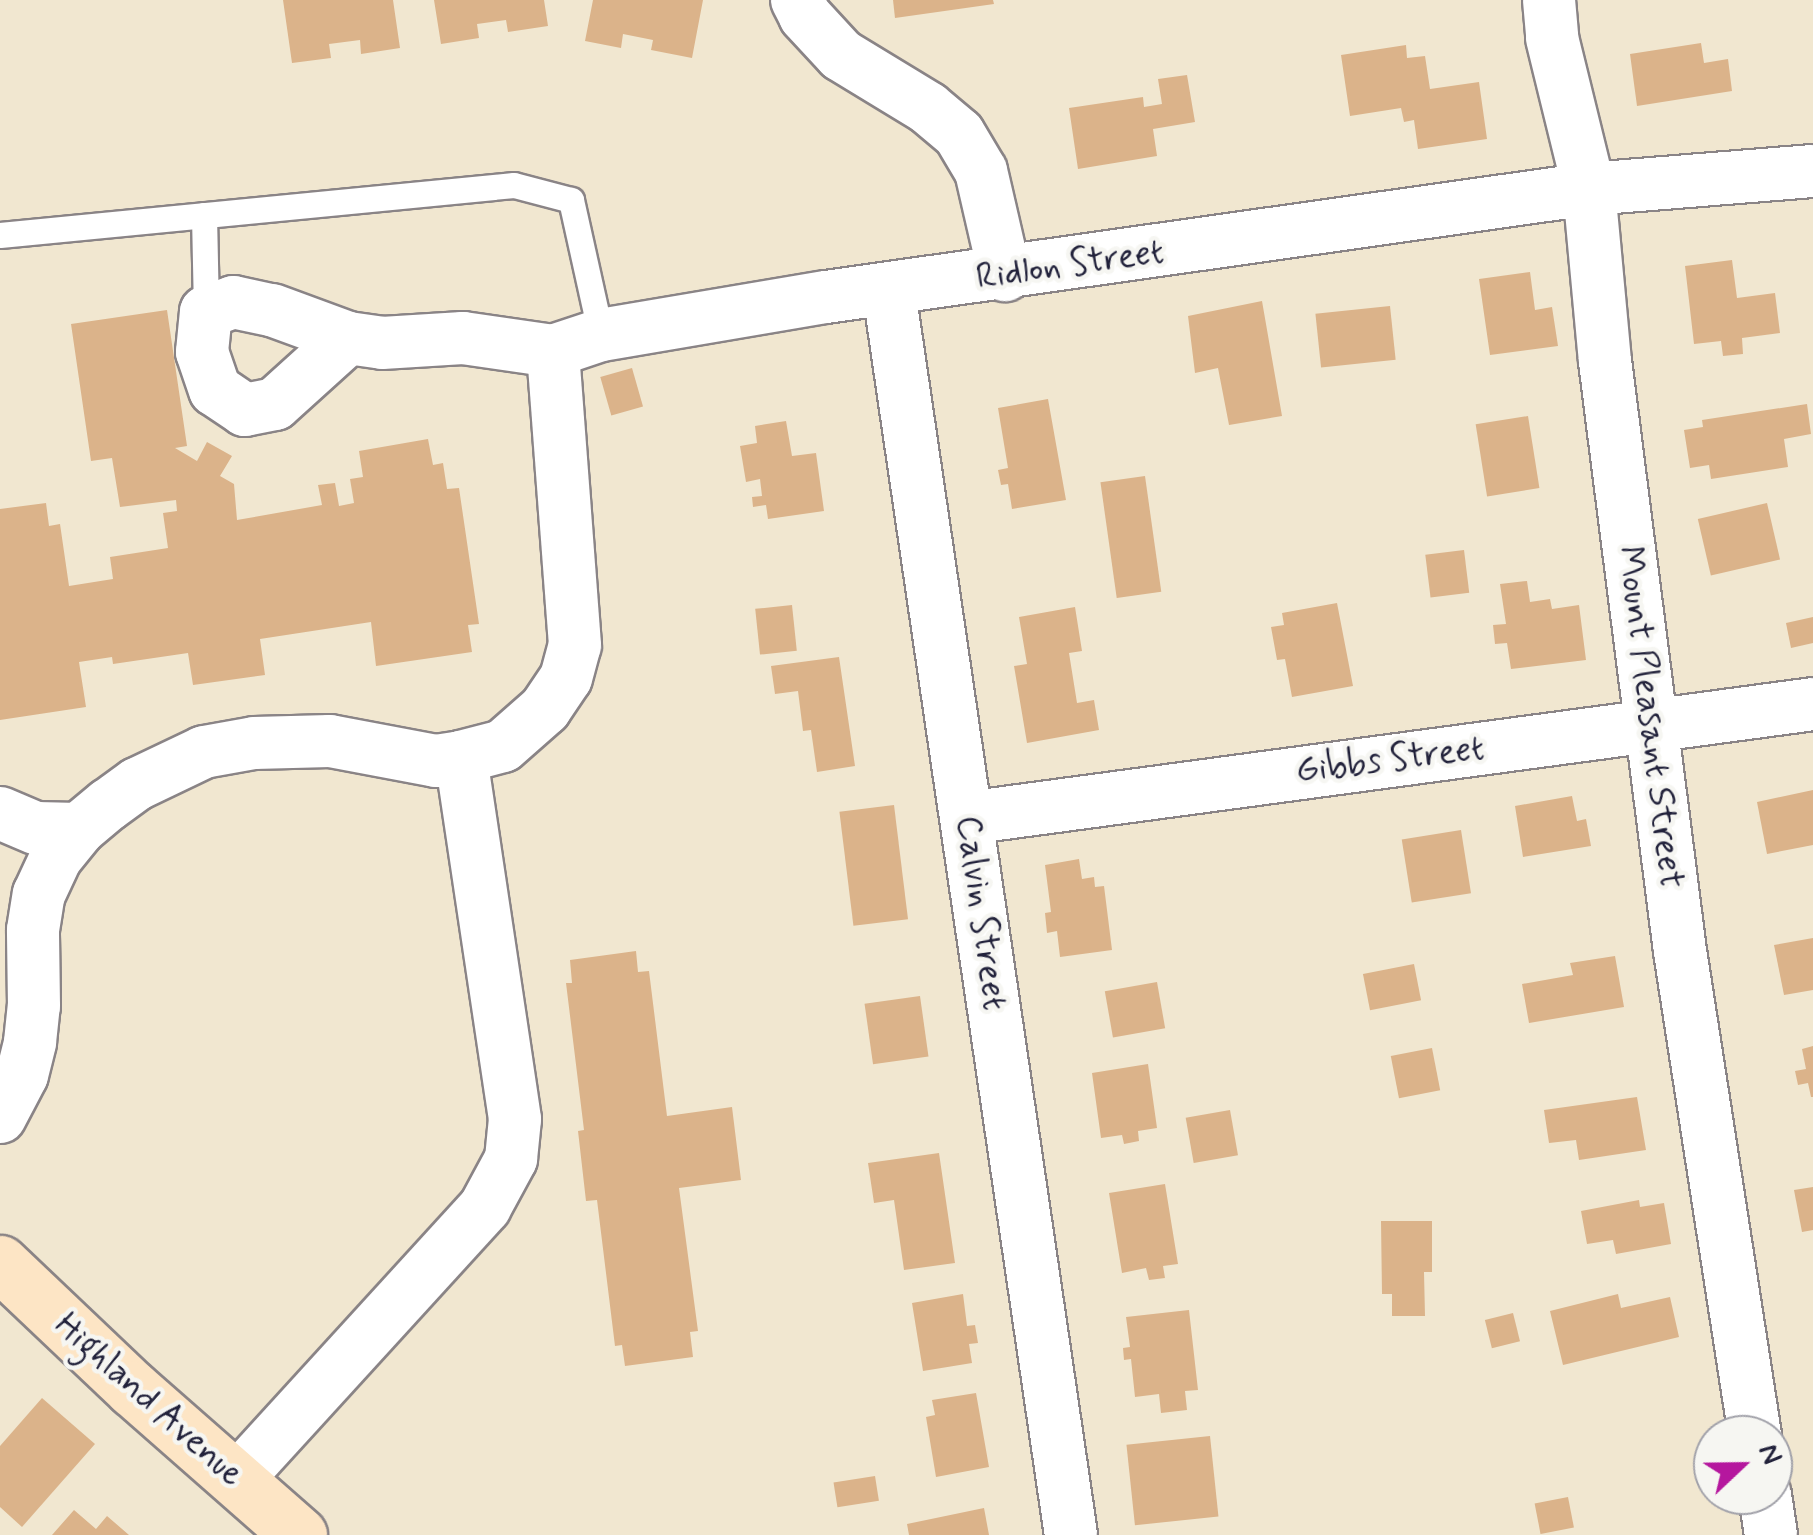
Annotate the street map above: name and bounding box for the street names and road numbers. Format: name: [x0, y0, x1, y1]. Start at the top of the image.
street label: Ridlon Street: [971, 231, 1169, 299]
street label: Mount Pleasant Street: [1608, 544, 1692, 890]
street label: Gibbs Street: [1290, 727, 1490, 793]
street label: Calvin Street: [946, 810, 1016, 1016]
street label: Highland Avenue: [44, 1302, 254, 1498]

